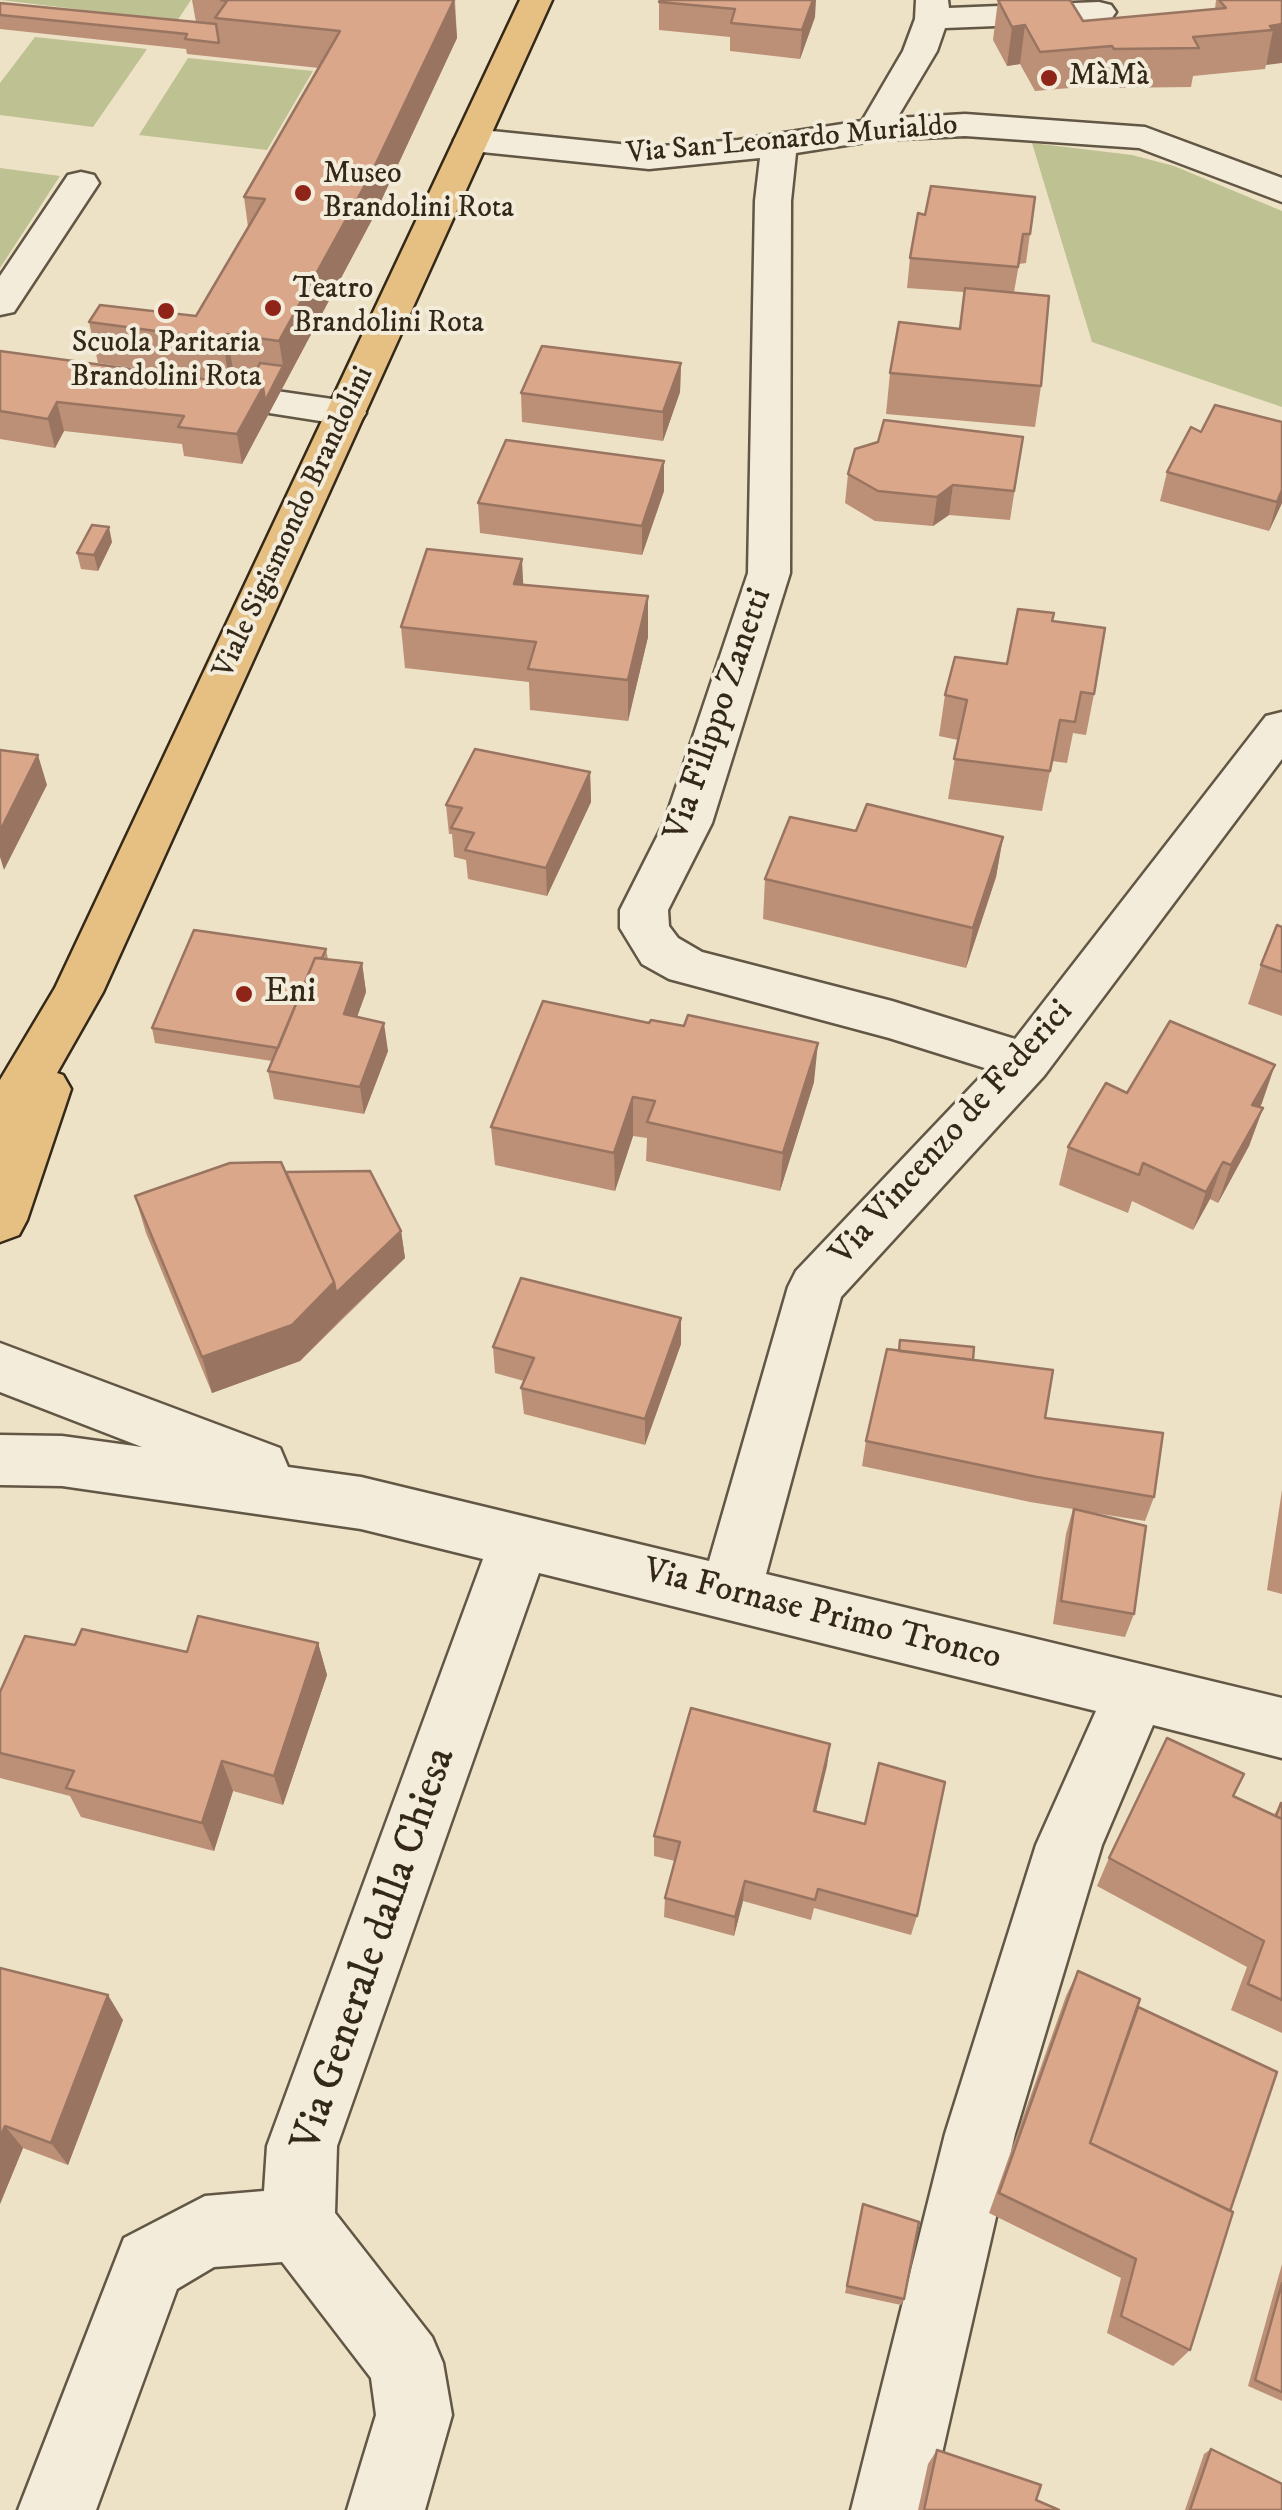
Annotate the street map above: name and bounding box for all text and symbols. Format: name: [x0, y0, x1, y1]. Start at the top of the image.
place label: MàMà: [1069, 60, 1149, 96]
marker: MàMà: [1038, 67, 1060, 89]
street label: Via San Leonardo Murialdo: [625, 109, 959, 173]
place label: Museo Brandolini Rota: [323, 158, 514, 228]
marker: Museo Brandolini Rota: [292, 182, 314, 204]
place label: Teatro Brandolini Rota: [293, 273, 484, 344]
marker: Teatro Brandolini Rota: [262, 297, 284, 319]
marker: Scuola Paritaria Brandolini Rota: [155, 300, 177, 322]
place label: Scuola Paritaria Brandolini Rota: [70, 327, 262, 398]
street label: Viale Sigismondo Brandolini: [207, 362, 383, 684]
street label: Via Filippo Zanetti: [657, 583, 783, 847]
place label: Eni: [264, 973, 316, 1015]
marker: Eni: [233, 983, 255, 1005]
street label: Via Vincenzo de Federici: [823, 993, 1083, 1275]
street label: Via Fornase Primo Tronco: [639, 1551, 1005, 1681]
street label: Via Generale dalla Chiesa: [283, 1742, 469, 2158]

